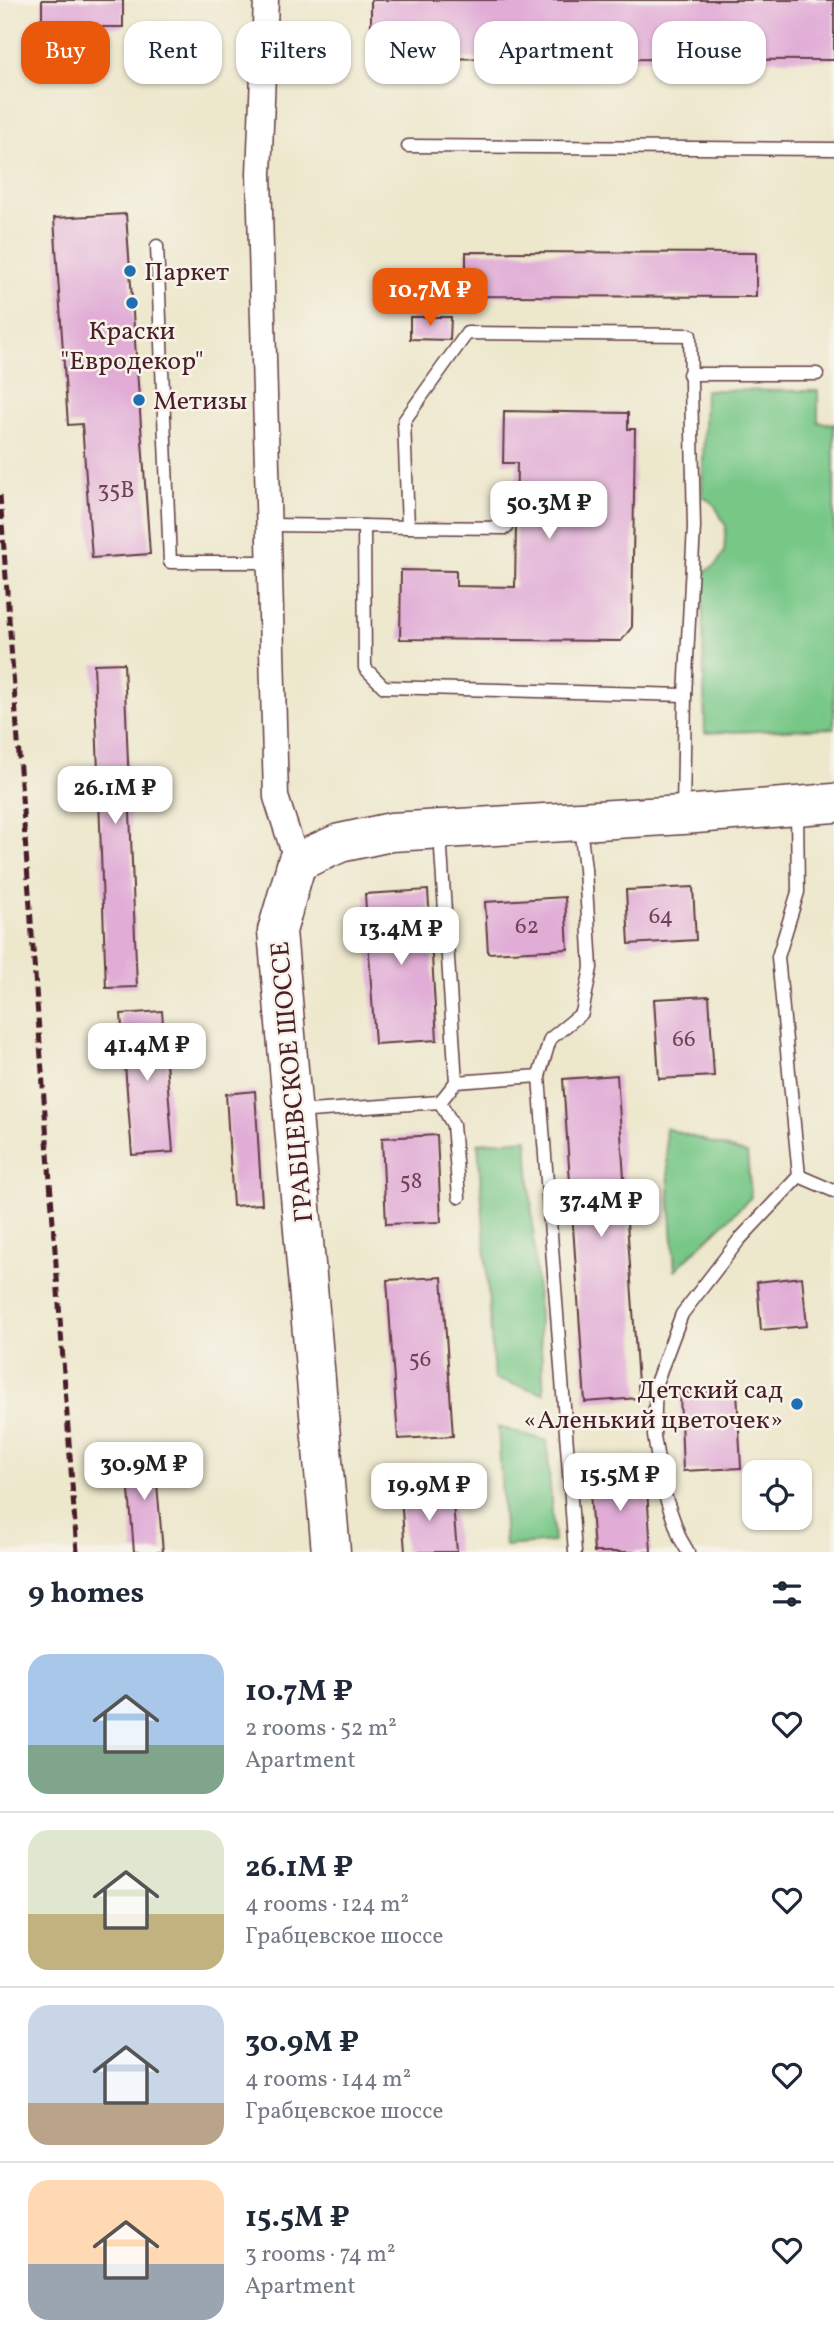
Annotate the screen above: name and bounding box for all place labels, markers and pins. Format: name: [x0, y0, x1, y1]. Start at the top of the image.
place label: Паркет: [144, 255, 229, 291]
marker: Паркет: [122, 263, 138, 279]
pin: 10.7M ₽: [365, 268, 495, 328]
marker: Краски "Евродекор": [124, 295, 140, 311]
place label: Краски "Евродекор": [60, 314, 204, 380]
place label: Метизы: [153, 384, 247, 420]
marker: Метизы: [131, 392, 147, 408]
pin: 50.3M ₽: [484, 482, 614, 541]
pin: 26.1M ₽: [50, 766, 180, 826]
pin: 13.4M ₽: [336, 908, 466, 967]
pin: 41.4M ₽: [82, 1024, 212, 1083]
pin: 37.4M ₽: [536, 1180, 666, 1239]
place label: Детский сад «Аленький цветочек»: [524, 1373, 783, 1439]
marker: Детский сад «Аленький цветочек»: [789, 1396, 805, 1412]
pin: 30.9M ₽: [79, 1442, 209, 1502]
pin: 15.5M ₽: [555, 1454, 685, 1513]
pin: 19.9M ₽: [364, 1464, 494, 1523]

